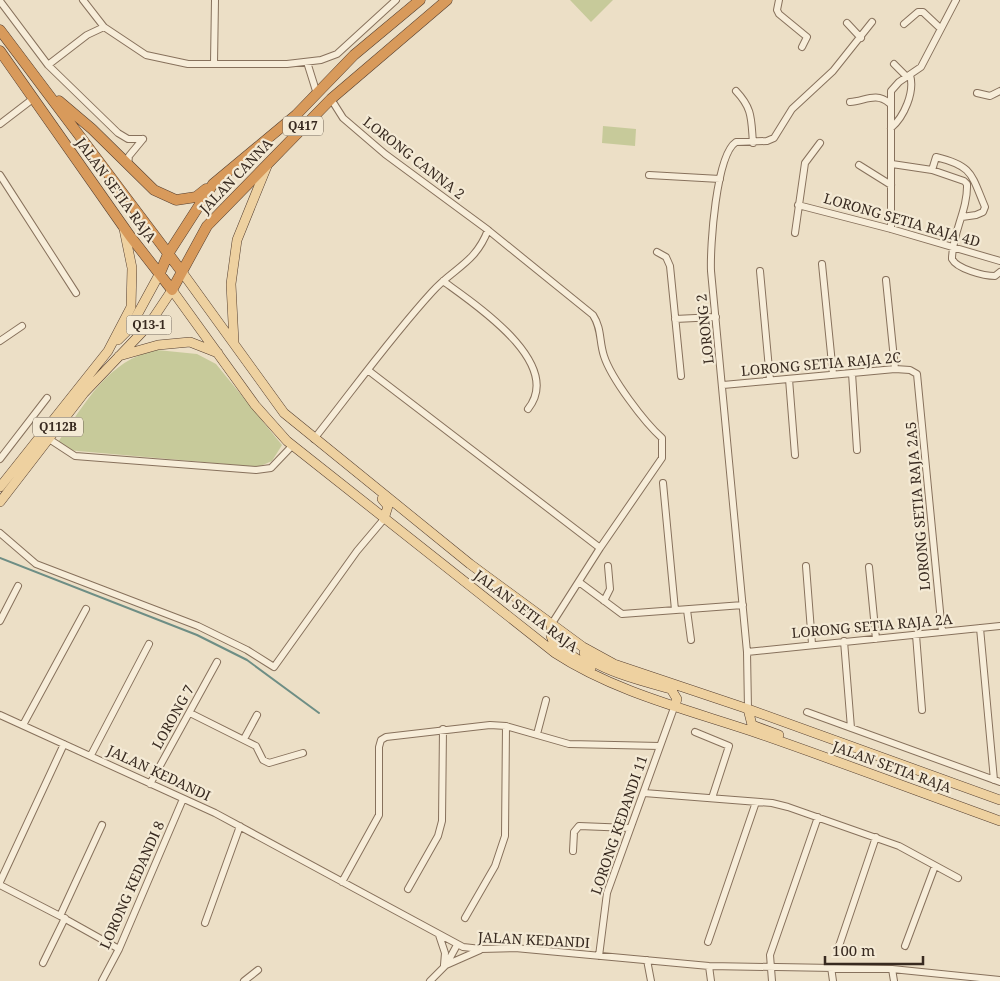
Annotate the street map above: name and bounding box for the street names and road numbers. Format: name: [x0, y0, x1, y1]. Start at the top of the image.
street label: LORONG CANNA 2: [360, 112, 469, 203]
road number: Q417: [283, 116, 323, 136]
street label: JALAN SETIA RAJA: [71, 133, 161, 246]
street label: JALAN CANNA: [194, 134, 276, 218]
street label: LORONG SETIA RAJA 4D: [822, 188, 983, 251]
street label: LORONG 2: [691, 293, 718, 365]
road number: Q13-1: [126, 316, 172, 334]
street label: LORONG SETIA RAJA 2C: [740, 347, 902, 380]
road number: Q112B: [33, 418, 83, 437]
street label: LORONG SETIA RAJA 2A5: [901, 421, 934, 591]
street label: JALAN SETIA RAJA: [470, 565, 582, 656]
street label: LORONG SETIA RAJA 2A: [791, 609, 953, 642]
street label: LORONG 7: [147, 681, 198, 752]
street label: JALAN SETIA RAJA: [829, 736, 954, 797]
street label: JALAN KEDANDI: [104, 740, 214, 805]
street label: LORONG KEDANDI 11: [586, 753, 651, 897]
street label: LORONG KEDANDI 8: [95, 818, 168, 952]
street label: JALAN KEDANDI: [477, 927, 590, 952]

